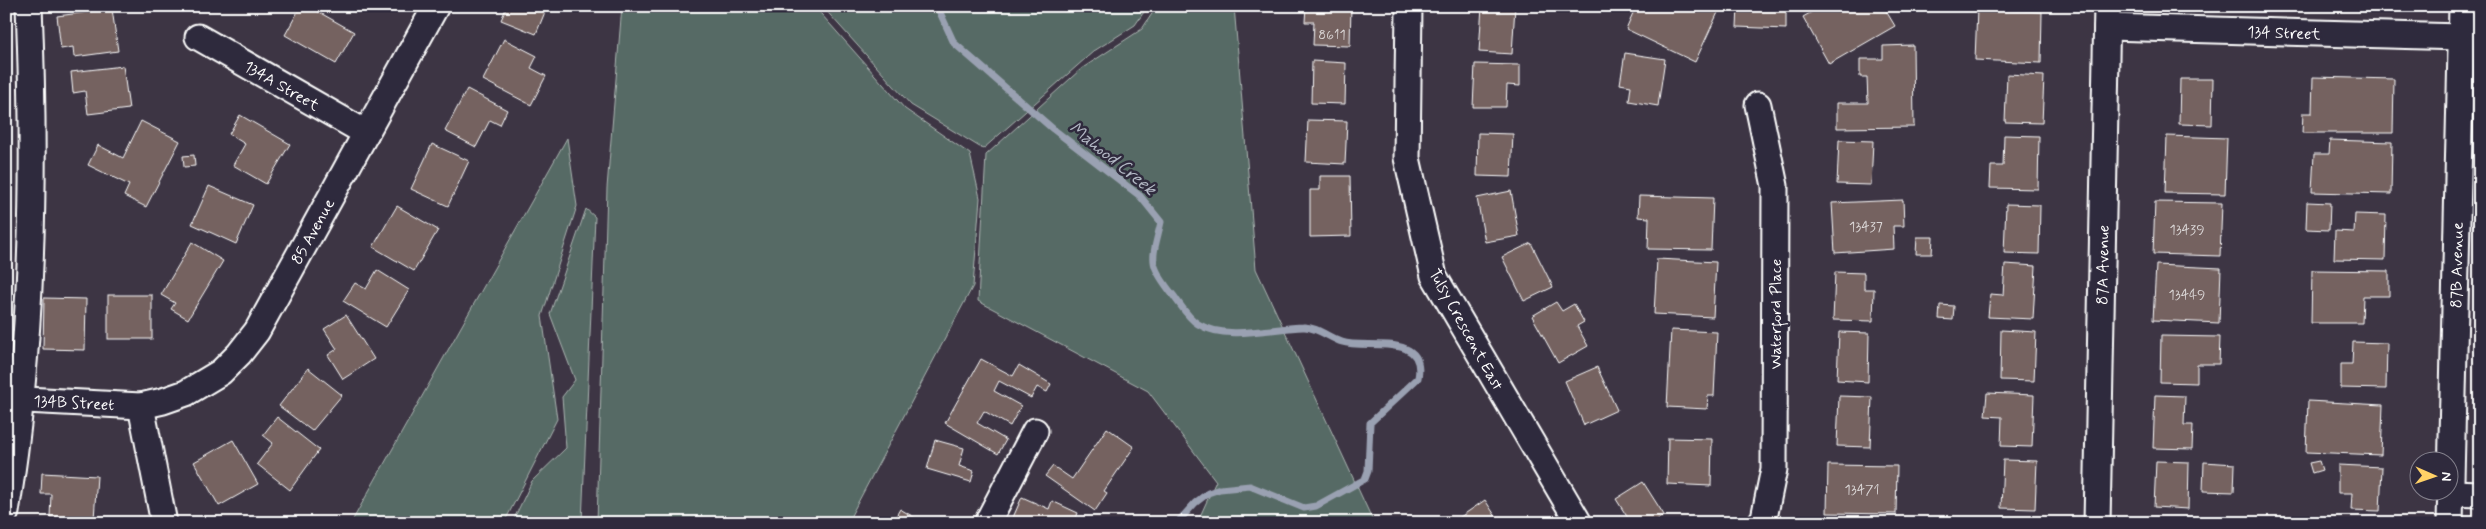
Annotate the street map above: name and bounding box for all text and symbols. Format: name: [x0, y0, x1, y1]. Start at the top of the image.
street label: 134 Street: [2247, 22, 2322, 45]
house number: 8611: [1318, 26, 1346, 44]
street label: 134A Street: [240, 56, 323, 117]
water label: Mahood Creek: [1064, 116, 1162, 202]
street label: 85 Avenue: [287, 195, 340, 268]
house number: 13437: [1849, 218, 1883, 236]
house number: 13439: [2169, 221, 2205, 239]
street label: 87B Avenue: [2446, 222, 2469, 308]
street label: 87A Avenue: [2092, 225, 2115, 305]
street label: Waterford Place: [1766, 259, 1789, 369]
street label: Tulsy Crescent East: [1424, 265, 1508, 394]
house number: 13449: [2169, 286, 2205, 304]
street label: 134B Street: [33, 391, 115, 416]
north arrow: [2408, 452, 2458, 502]
text: N: [2437, 471, 2455, 481]
house number: 13471: [1845, 481, 1879, 499]

